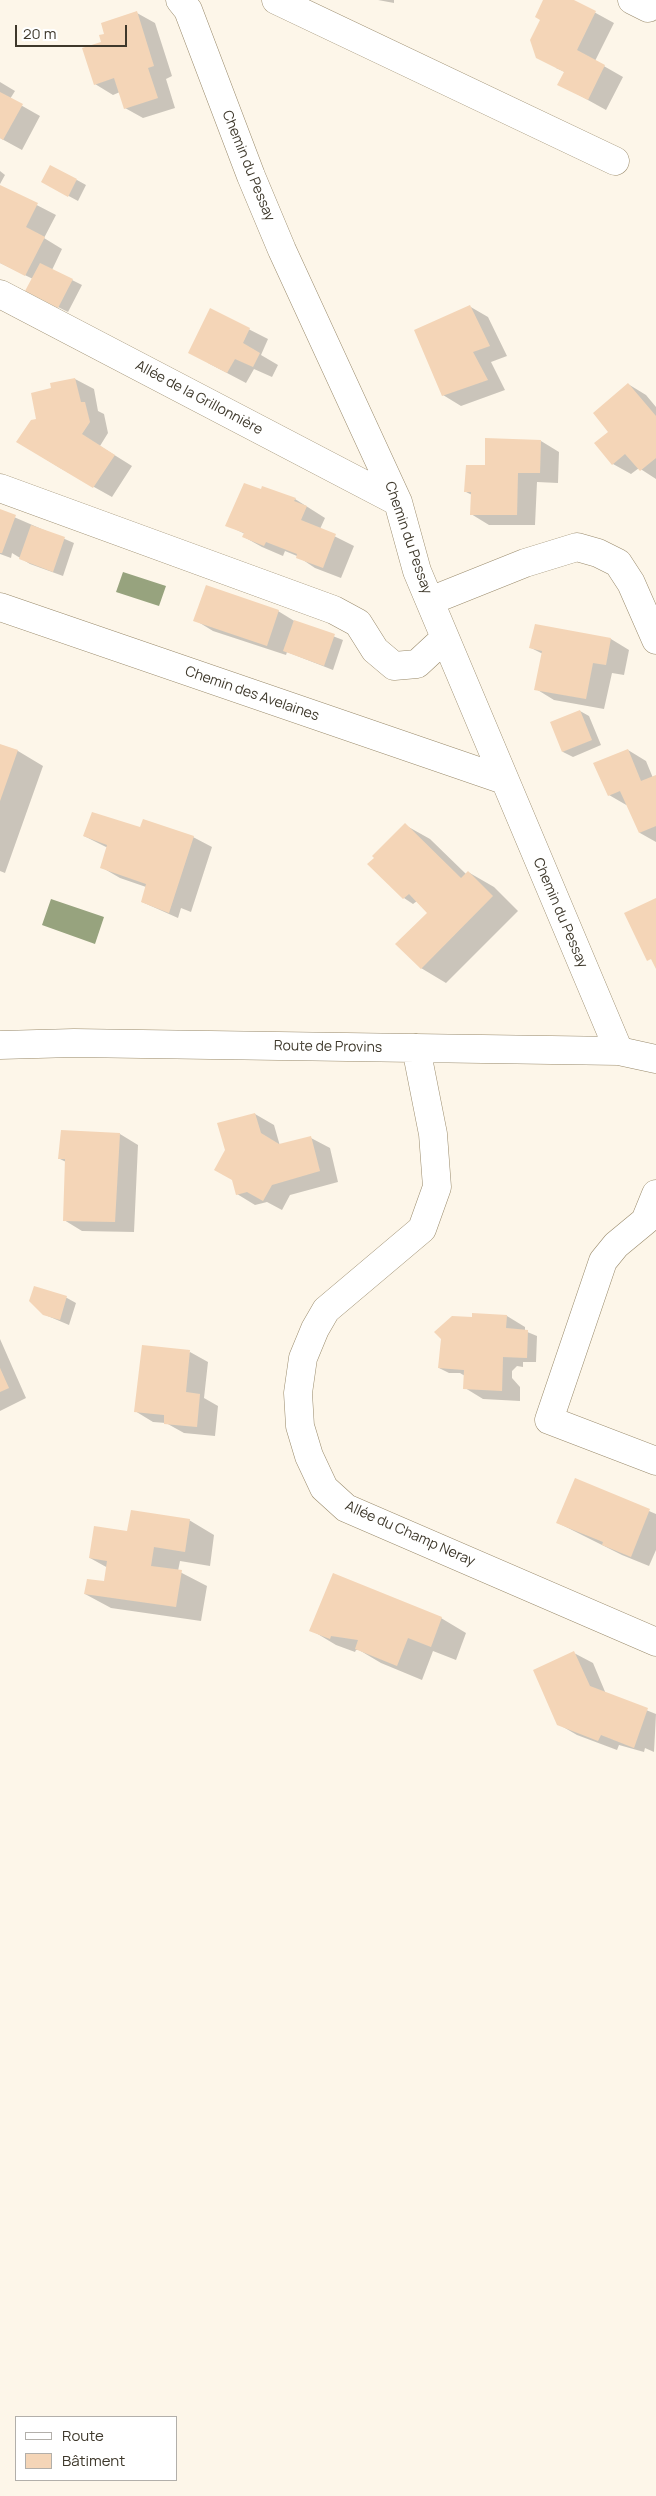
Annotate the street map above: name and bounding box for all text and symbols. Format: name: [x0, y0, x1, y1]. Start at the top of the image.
scale bar: [18, 15, 130, 47]
text: 20 m: [23, 23, 56, 44]
street label: Chemin du Pessay: [218, 108, 278, 224]
street label: Allée de la Grillonnière: [132, 357, 266, 439]
street label: Chemin du Pessay: [381, 479, 435, 597]
street label: Chemin des Avelaines: [183, 663, 321, 725]
street label: Chemin du Pessay: [529, 855, 591, 971]
street label: Route de Provins: [274, 1038, 382, 1056]
street label: Allée du Champ Neray: [342, 1498, 478, 1570]
legend: [15, 2416, 178, 2481]
text: Route: [62, 2425, 104, 2446]
text: Bâtiment: [62, 2450, 125, 2471]

